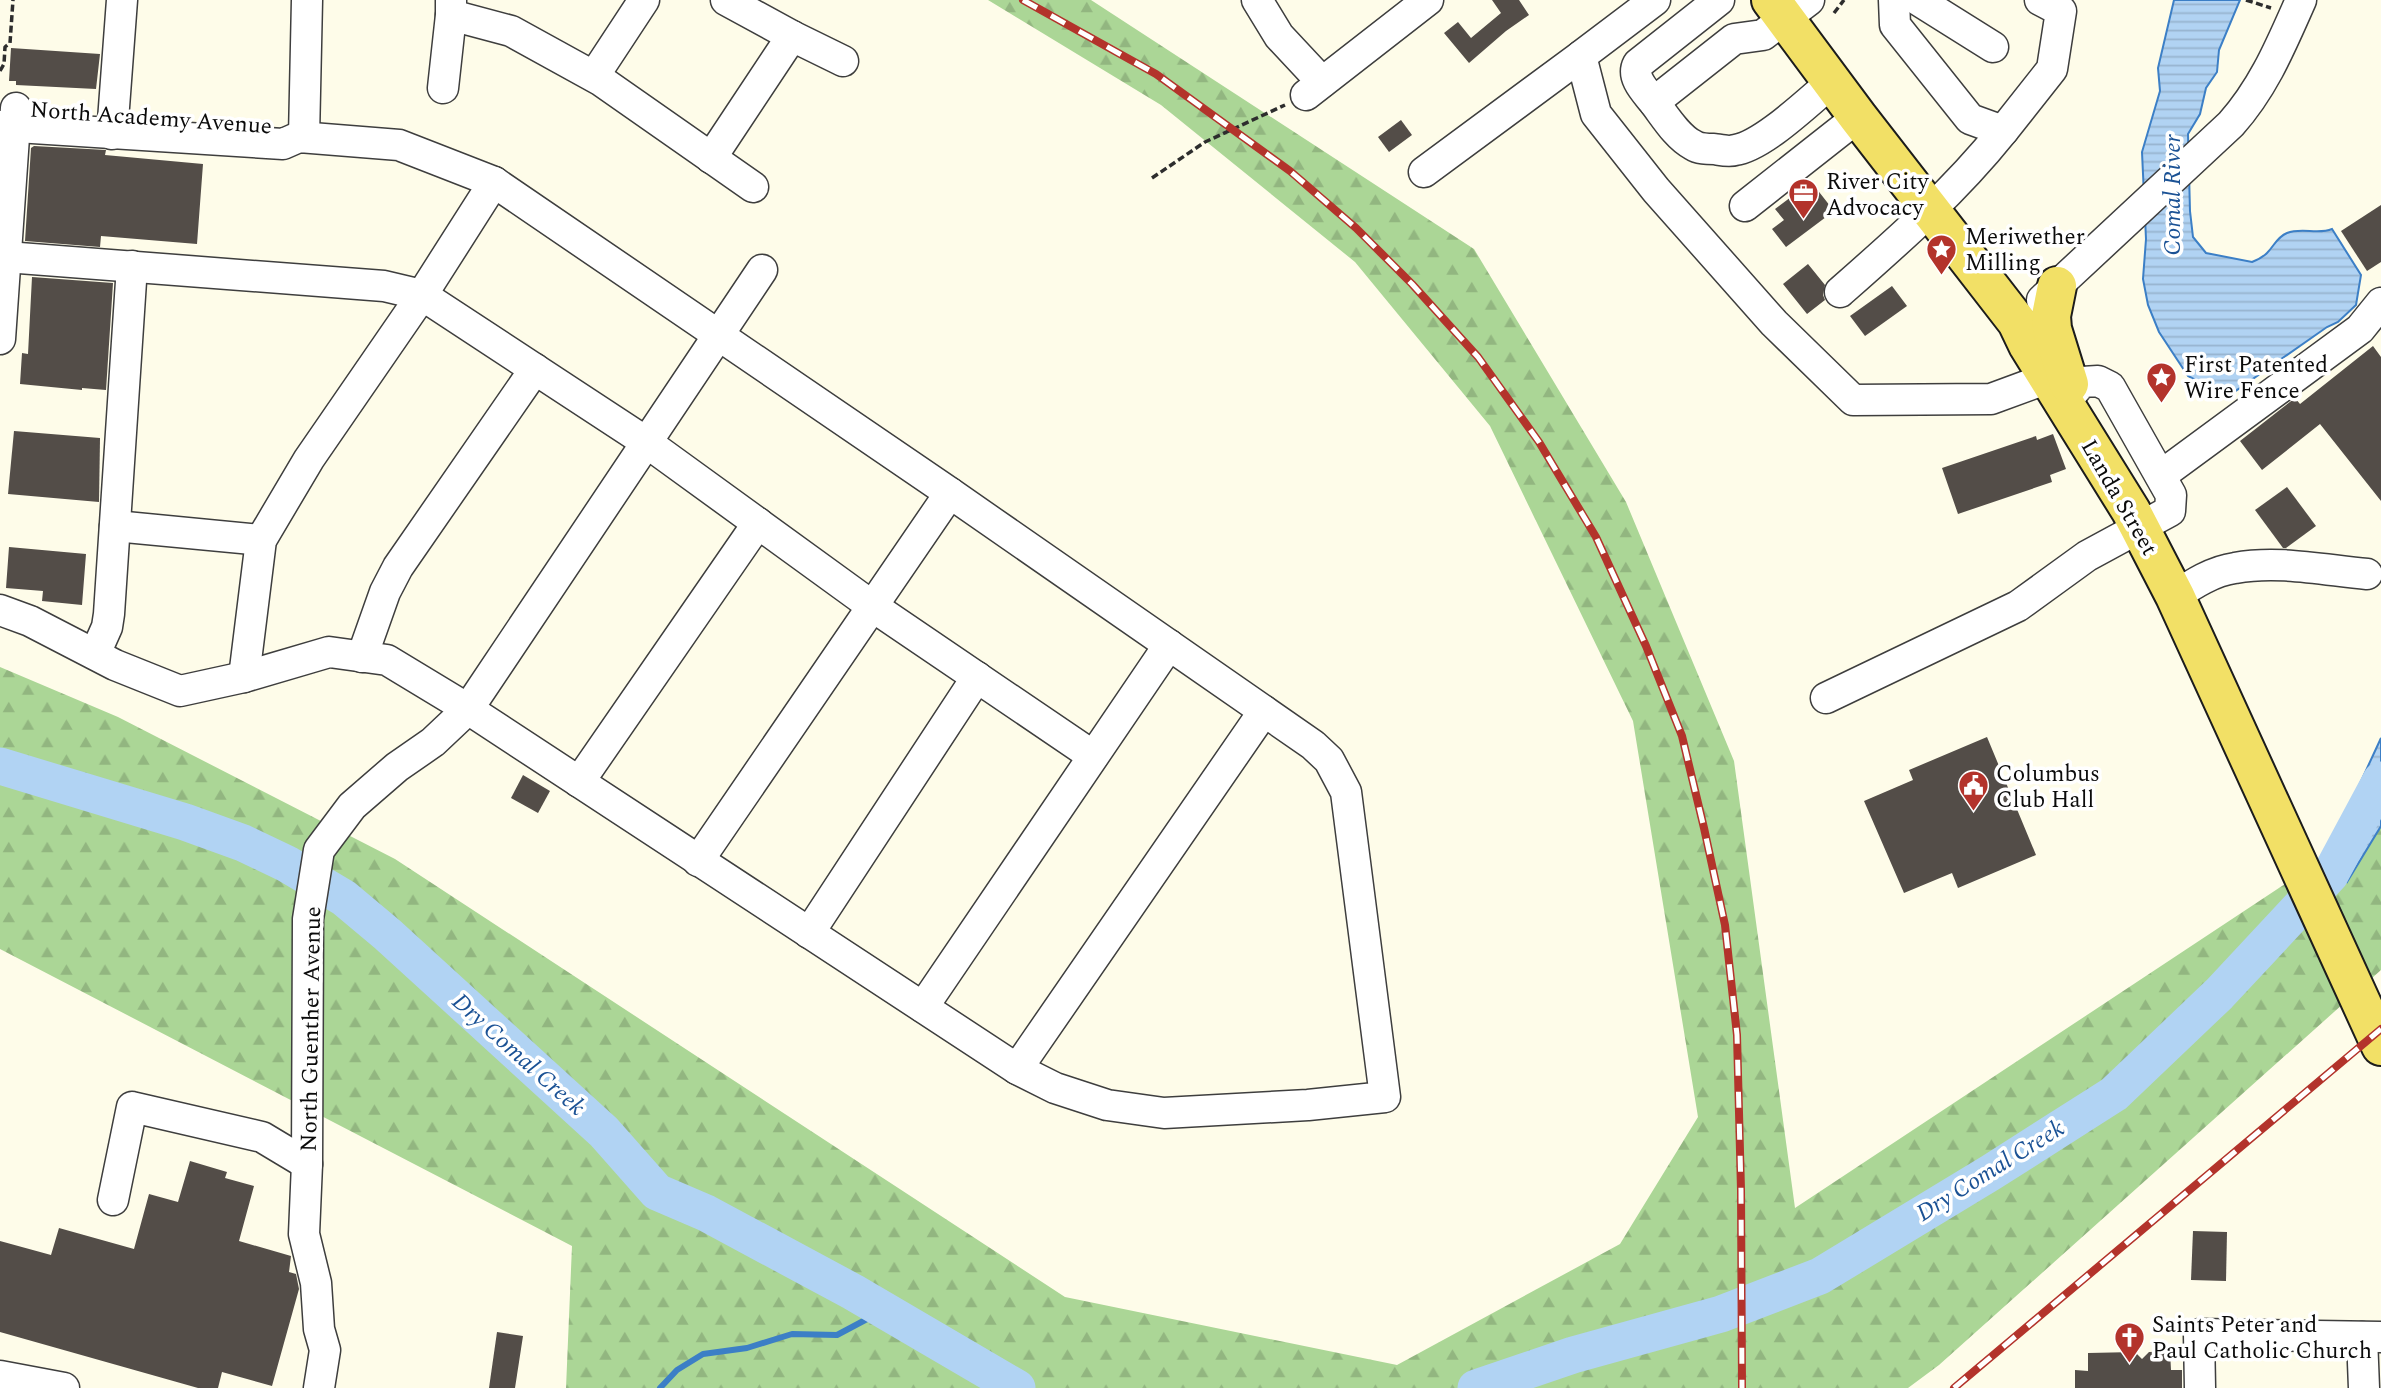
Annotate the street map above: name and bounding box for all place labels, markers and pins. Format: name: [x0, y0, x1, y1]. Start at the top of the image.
place label: River City Advocacy: [1826, 165, 1929, 226]
office icon: River City Advocacy: [1786, 177, 1820, 221]
place label: Meriwether Milling: [1965, 220, 2085, 281]
place icon: Meriwether Milling: [1925, 232, 1959, 276]
place label: First Patented Wire Fence: [2184, 348, 2328, 409]
place icon: First Patented Wire Fence: [2144, 360, 2178, 404]
place label: Columbus Club Hall: [1996, 757, 2100, 818]
public building icon: Columbus Club Hall: [1956, 769, 1990, 813]
place label: Saints Peter and Paul Catholic Church: [2152, 1308, 2372, 1369]
church icon: Saints Peter and Paul Catholic Church: [2112, 1320, 2146, 1364]

